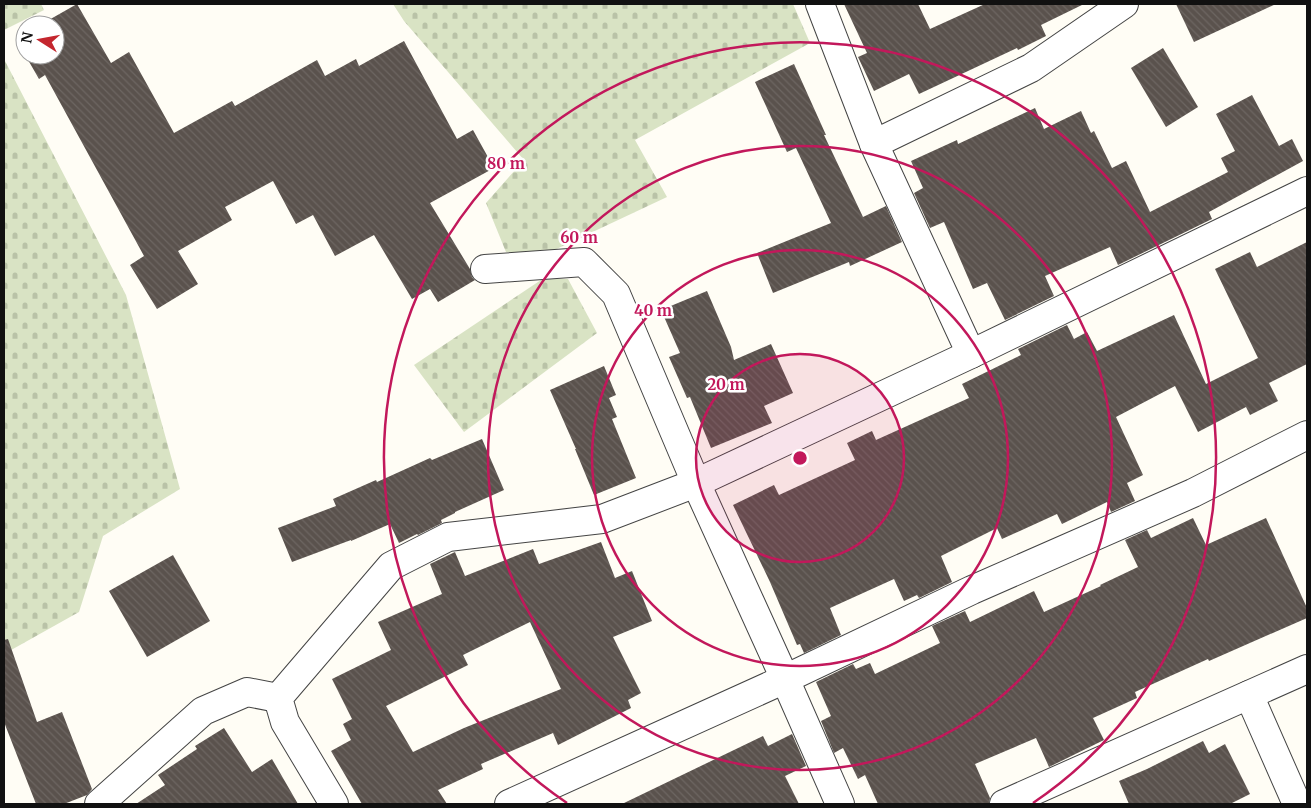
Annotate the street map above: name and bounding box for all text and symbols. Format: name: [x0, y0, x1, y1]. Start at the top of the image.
north arrow: [15, 15, 65, 65]
text: N: [17, 30, 37, 45]
text: 80 m: [487, 154, 525, 173]
text: 60 m: [560, 228, 598, 247]
text: 40 m: [634, 301, 672, 320]
text: 20 m: [707, 375, 745, 394]
centre of rings: [791, 449, 809, 467]

